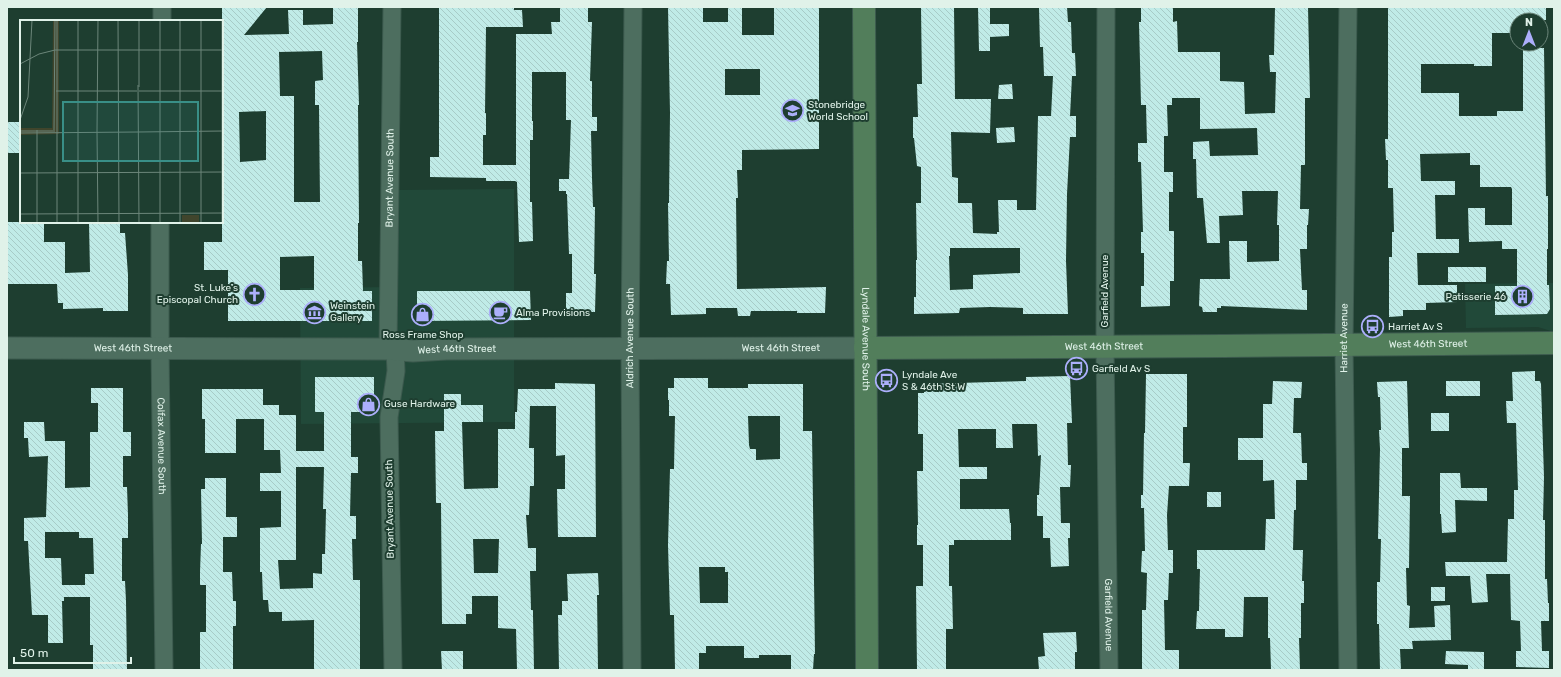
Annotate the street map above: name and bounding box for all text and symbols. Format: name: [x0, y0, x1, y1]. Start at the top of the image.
north arrow: [1509, 12, 1549, 52]
text: N: [1525, 16, 1533, 29]
inset map: [20, 20, 223, 223]
school or university icon: Stonebridge World School: [780, 98, 806, 124]
place label: Stonebridge World School: [808, 99, 868, 123]
street label: Bryant Avenue South: [383, 128, 397, 228]
street label: Garfield Avenue: [1099, 254, 1111, 327]
church icon: St. Luke's Episcopal Church: [241, 281, 267, 307]
place label: St. Luke's Episcopal Church: [157, 282, 238, 306]
building icon: Patisserie 46: [1509, 284, 1535, 310]
street label: Lyndale Avenue South: [859, 287, 872, 391]
street label: Aldrich Avenue South: [624, 288, 637, 388]
place label: Patisserie 46: [1446, 291, 1506, 303]
museum icon: Weinstein Gallery: [302, 299, 328, 325]
place label: Weinstein Gallery: [330, 300, 375, 324]
cafe icon: Alma Provisions: [487, 300, 513, 326]
shop icon: Ross Frame Shop: [410, 302, 436, 328]
street label: Harriet Avenue: [1338, 303, 1350, 373]
place label: Alma Provisions: [516, 307, 590, 319]
bus stop icon: Harriet Av S: [1359, 314, 1385, 340]
place label: Harriet Av S: [1388, 321, 1443, 333]
place label: Ross Frame Shop: [383, 329, 463, 341]
street label: West 46th Street: [1389, 338, 1467, 350]
street label: West 46th Street: [1065, 340, 1143, 353]
street label: West 46th Street: [94, 342, 172, 354]
street label: West 46th Street: [742, 342, 820, 354]
street label: West 46th Street: [417, 343, 496, 357]
bus stop icon: Garfield Av S: [1063, 356, 1089, 382]
place label: Garfield Av S: [1092, 363, 1150, 375]
bus stop icon: Lyndale Ave S & 46th St W: [874, 368, 900, 394]
place label: Lyndale Ave S & 46th St W: [902, 369, 965, 393]
shop icon: Guse Hardware: [355, 391, 381, 417]
street label: Colfax Avenue South: [155, 397, 168, 495]
place label: Guse Hardware: [384, 398, 455, 410]
street label: Bryant Avenue South: [383, 459, 397, 559]
street label: Garfield Avenue: [1102, 578, 1115, 652]
scale bar: [14, 639, 131, 665]
text: 50 m: [20, 646, 48, 660]

